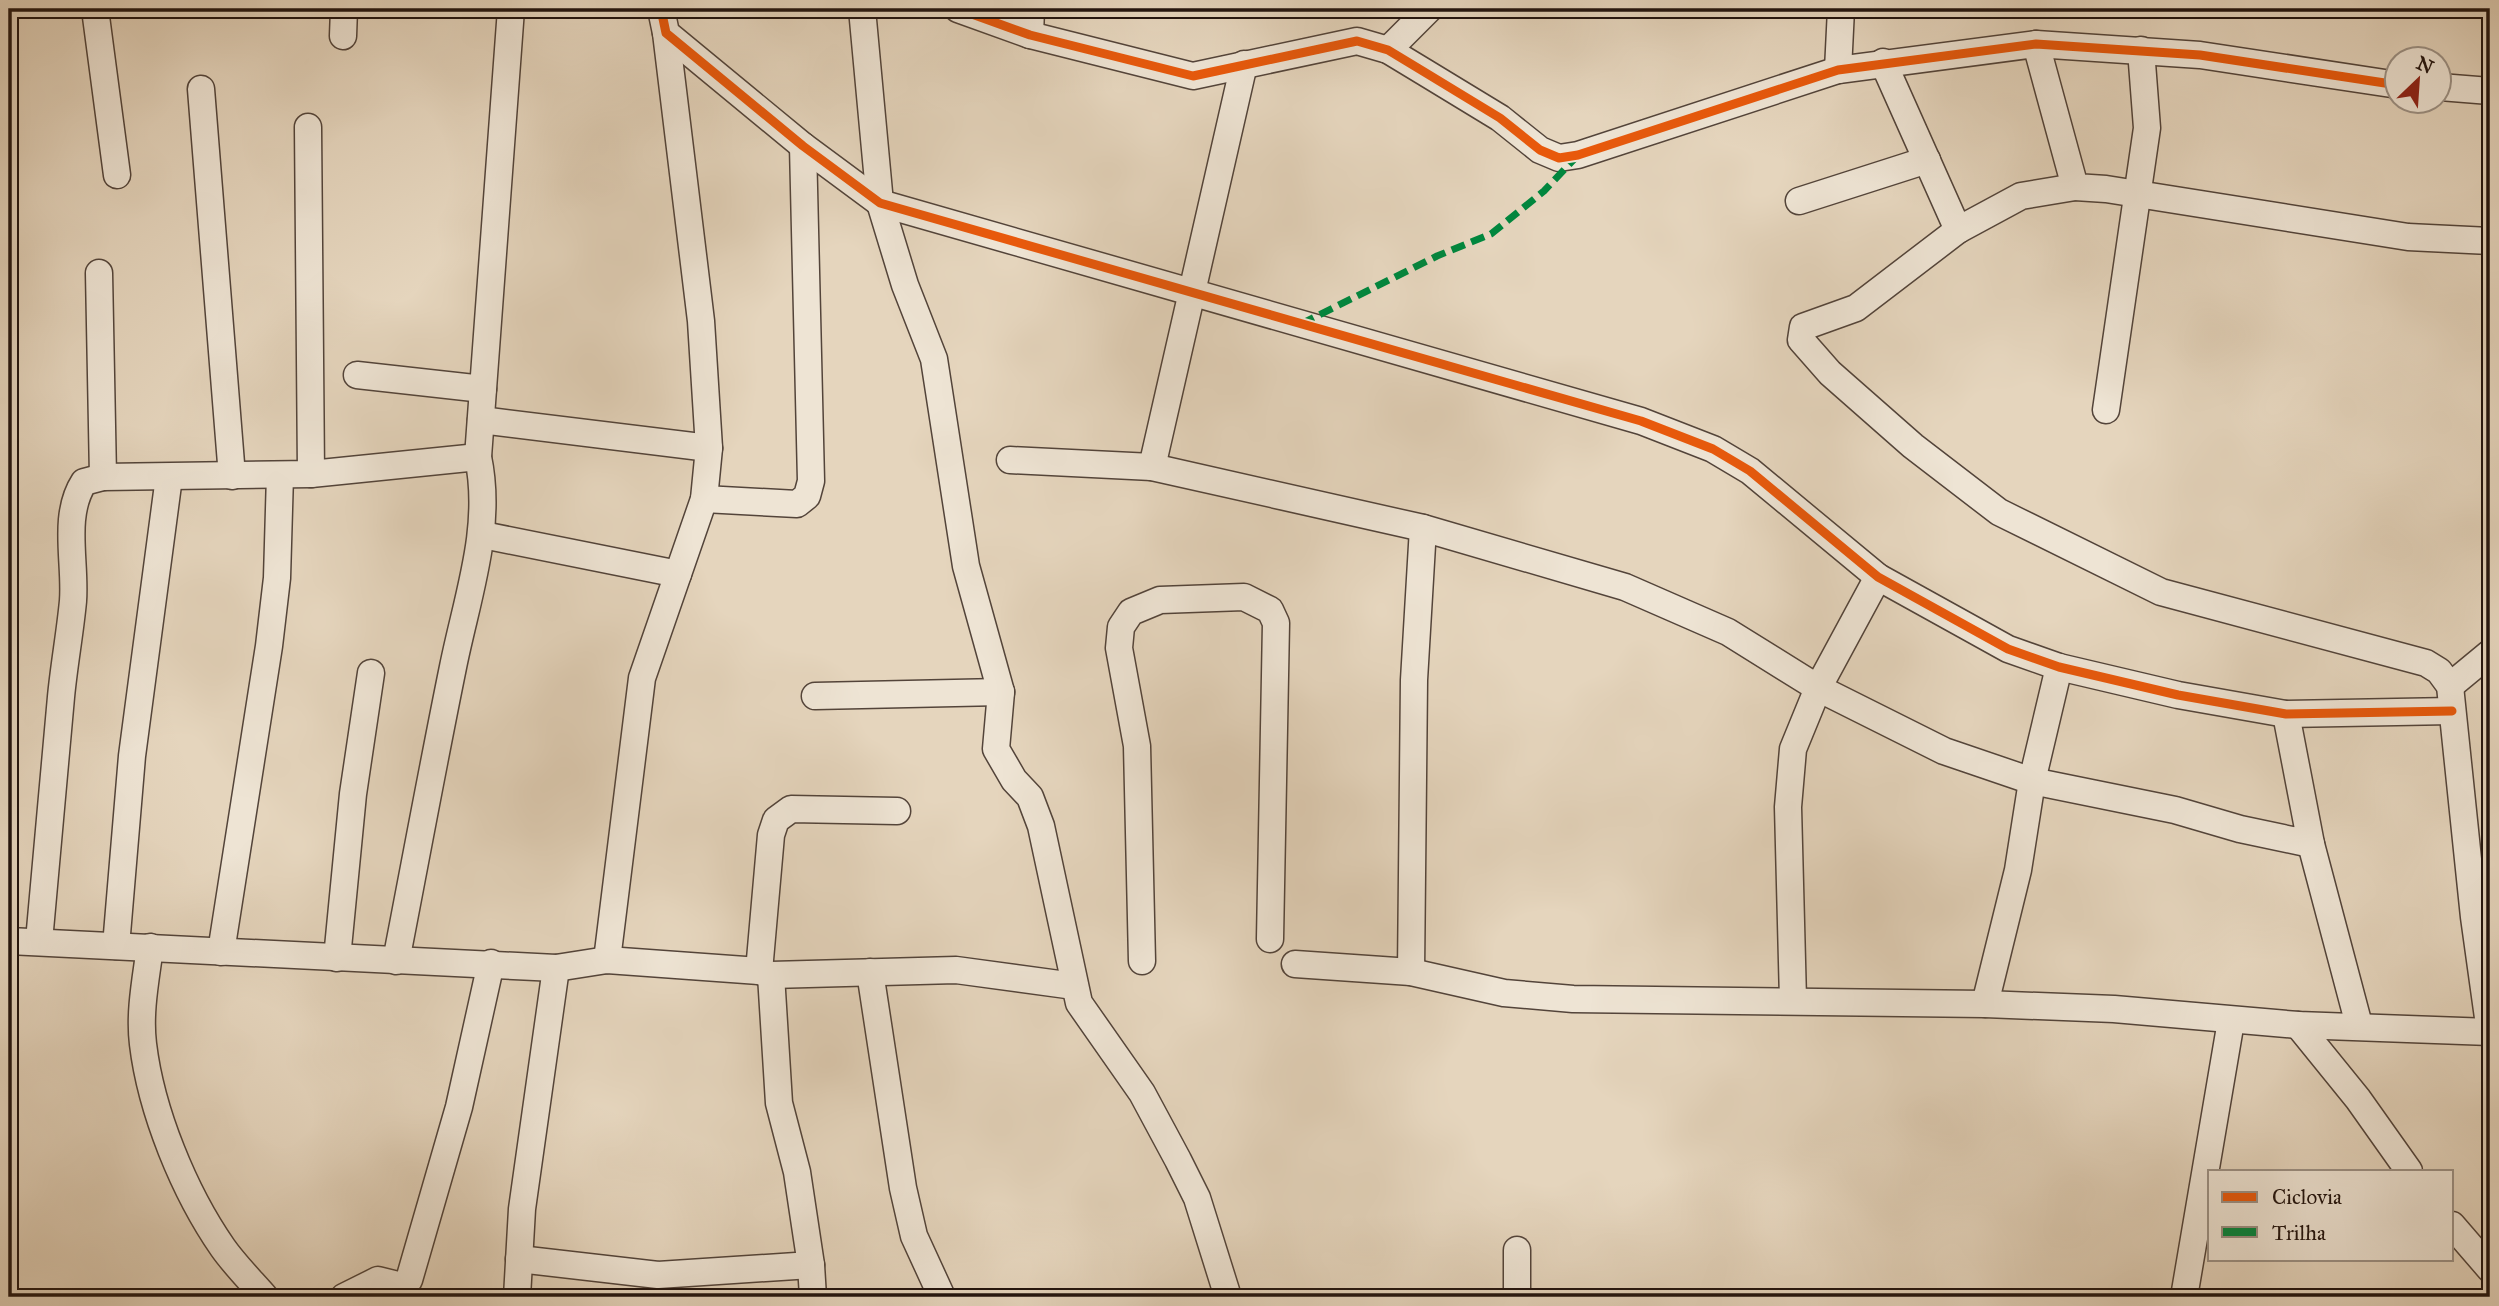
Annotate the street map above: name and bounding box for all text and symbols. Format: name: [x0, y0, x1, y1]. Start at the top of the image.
north arrow: [2384, 46, 2454, 116]
text: N: [2413, 51, 2437, 79]
legend: [2208, 1170, 2454, 1260]
text: Ciclovia: [2272, 1184, 2342, 1210]
text: Trilha: [2272, 1220, 2326, 1246]

